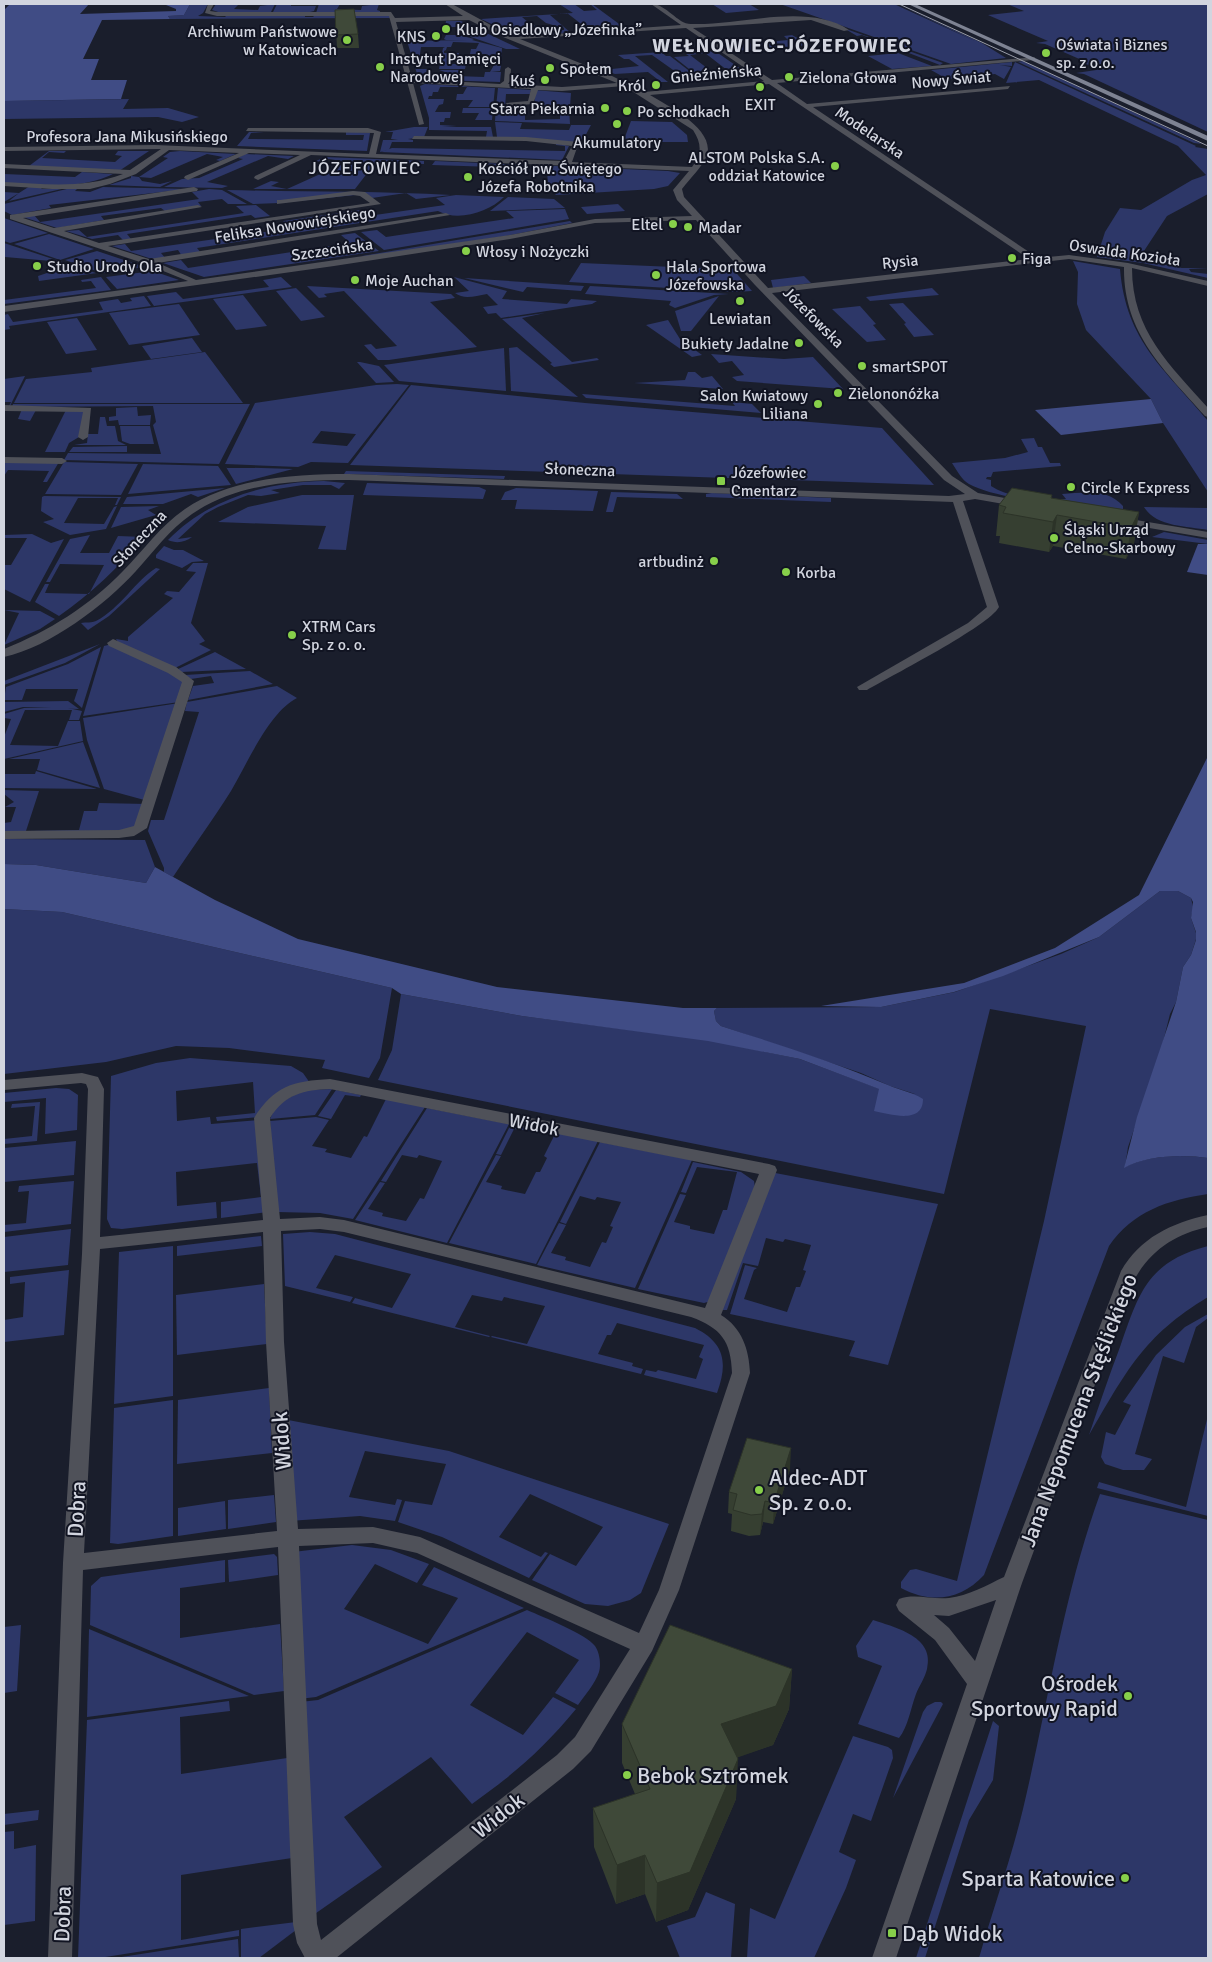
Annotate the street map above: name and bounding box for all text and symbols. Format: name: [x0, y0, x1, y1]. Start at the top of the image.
place label: Klub Osiedlowy „Józefinka”: [456, 20, 642, 40]
place label: Archiwum Państwowe w Katowicach: [187, 22, 337, 60]
marker: Klub Osiedlowy „Józefinka”: [440, 23, 452, 35]
place label: KNS: [397, 27, 426, 47]
marker: KNS: [430, 30, 442, 42]
district label: WEŁNOWIEC-JÓZEFOWIEC: [652, 33, 912, 58]
marker: Archiwum Państwowe w Katowicach: [341, 34, 353, 46]
place label: Oświata i Biznes sp. z o.o.: [1056, 35, 1168, 73]
marker: Oświata i Biznes sp. z o.o.: [1040, 47, 1052, 59]
place label: Instytut Pamięci Narodowej: [390, 49, 501, 87]
place label: Społem: [560, 59, 612, 79]
street label: Gnieźnieńska: [670, 60, 763, 88]
marker: Instytut Pamięci Narodowej: [374, 61, 386, 73]
marker: Społem: [544, 62, 556, 74]
street label: Nowy Świat: [910, 67, 992, 93]
place label: Zielona Głowa: [799, 68, 897, 88]
place label: Kuś: [510, 71, 535, 91]
marker: Zielona Głowa: [783, 71, 795, 83]
marker: Kuś: [539, 74, 551, 86]
place label: Król: [618, 76, 646, 96]
marker: Król: [650, 79, 662, 91]
marker: EXIT: [754, 81, 766, 93]
place label: EXIT: [744, 95, 776, 115]
place label: Stara Piekarnia: [490, 99, 595, 119]
marker: Stara Piekarnia: [599, 102, 611, 114]
place label: Po schodkach: [637, 102, 730, 122]
street label: Modelarska: [831, 102, 908, 163]
marker: Po schodkach: [621, 105, 633, 117]
marker: Akumulatory: [611, 118, 623, 130]
street label: Profesora Jana Mikusińskiego: [26, 127, 228, 147]
place label: Akumulatory: [573, 133, 662, 153]
place label: ALSTOM Polska S.A. oddział Katowice: [688, 148, 825, 186]
district label: JÓZEFOWIEC: [309, 157, 421, 179]
place label: Kościół pw. Świętego Józefa Robotnika: [478, 159, 622, 197]
marker: ALSTOM Polska S.A. oddział Katowice: [829, 160, 841, 172]
marker: Kościół pw. Świętego Józefa Robotnika: [462, 171, 474, 183]
street label: Feliksa Nowowiejskiego: [213, 202, 377, 248]
place label: Eltel: [631, 215, 663, 235]
marker: Eltel: [667, 218, 679, 230]
place label: Madar: [698, 218, 742, 238]
marker: Madar: [682, 221, 694, 233]
street label: Szczecińska: [290, 234, 374, 266]
street label: Oswalda Kozioła: [1068, 235, 1182, 271]
place label: Włosy i Nożyczki: [476, 242, 589, 262]
marker: Włosy i Nożyczki: [460, 245, 472, 257]
place label: Figa: [1022, 249, 1051, 269]
street label: Rysia: [881, 250, 919, 274]
marker: Figa: [1006, 252, 1018, 264]
place label: Studio Urody Ola: [47, 257, 162, 277]
place label: Hala Sportowa Józefowska: [666, 257, 766, 295]
marker: Studio Urody Ola: [31, 260, 43, 272]
marker: Hala Sportowa Józefowska: [650, 269, 662, 281]
place label: Moje Auchan: [365, 271, 454, 291]
marker: Moje Auchan: [349, 274, 361, 286]
street label: Józefowska: [779, 283, 848, 352]
marker: Lewiatan: [734, 295, 746, 307]
place label: Lewiatan: [709, 309, 771, 329]
place label: Bukiety Jadalne: [681, 334, 789, 354]
marker: Bukiety Jadalne: [793, 337, 805, 349]
place label: smartSPOT: [872, 357, 948, 377]
marker: smartSPOT: [856, 360, 868, 372]
place label: Zielononóżka: [848, 384, 939, 404]
place label: Salon Kwiatowy Liliana: [700, 386, 809, 424]
marker: Zielononóżka: [832, 387, 844, 399]
marker: Salon Kwiatowy Liliana: [812, 398, 824, 410]
street label: Słoneczna: [544, 459, 616, 481]
place label: Józefowiec Cmentarz: [731, 463, 806, 501]
marker: Józefowiec Cmentarz: [715, 475, 727, 487]
place label: Circle K Express: [1081, 478, 1190, 498]
marker: Circle K Express: [1065, 481, 1077, 493]
street label: Słoneczna: [108, 506, 171, 571]
place label: Śląski Urząd Celno-Skarbowy: [1064, 520, 1176, 558]
marker: Śląski Urząd Celno-Skarbowy: [1048, 532, 1060, 544]
place label: artbudinż: [638, 552, 704, 572]
marker: artbudinż: [708, 555, 720, 567]
place label: Korba: [796, 563, 836, 583]
marker: Korba: [780, 566, 792, 578]
place label: XTRM Cars Sp. z o. o.: [302, 617, 376, 655]
marker: XTRM Cars Sp. z o. o.: [286, 629, 298, 641]
street label: Widok: [507, 1108, 561, 1142]
street label: Jana Nepomucena Stęślickiego: [1014, 1270, 1143, 1550]
street label: Widok: [266, 1411, 297, 1471]
place label: Aldec-ADT Sp. z o.o.: [769, 1464, 868, 1516]
street label: Dobra: [62, 1480, 91, 1538]
marker: Aldec-ADT Sp. z o.o.: [753, 1484, 765, 1496]
place label: Ośrodek Sportowy Rapid: [971, 1670, 1118, 1722]
marker: Ośrodek Sportowy Rapid: [1122, 1690, 1134, 1702]
place label: Bebok Sztrōmek: [637, 1762, 789, 1789]
marker: Bebok Sztrōmek: [621, 1769, 633, 1781]
street label: Widok: [467, 1787, 530, 1844]
place label: Sparta Katowice: [962, 1865, 1115, 1892]
marker: Sparta Katowice: [1119, 1872, 1131, 1884]
street label: Dobra: [48, 1885, 77, 1943]
place label: Dąb Widok: [902, 1920, 1003, 1947]
marker: Dąb Widok: [886, 1927, 898, 1939]

